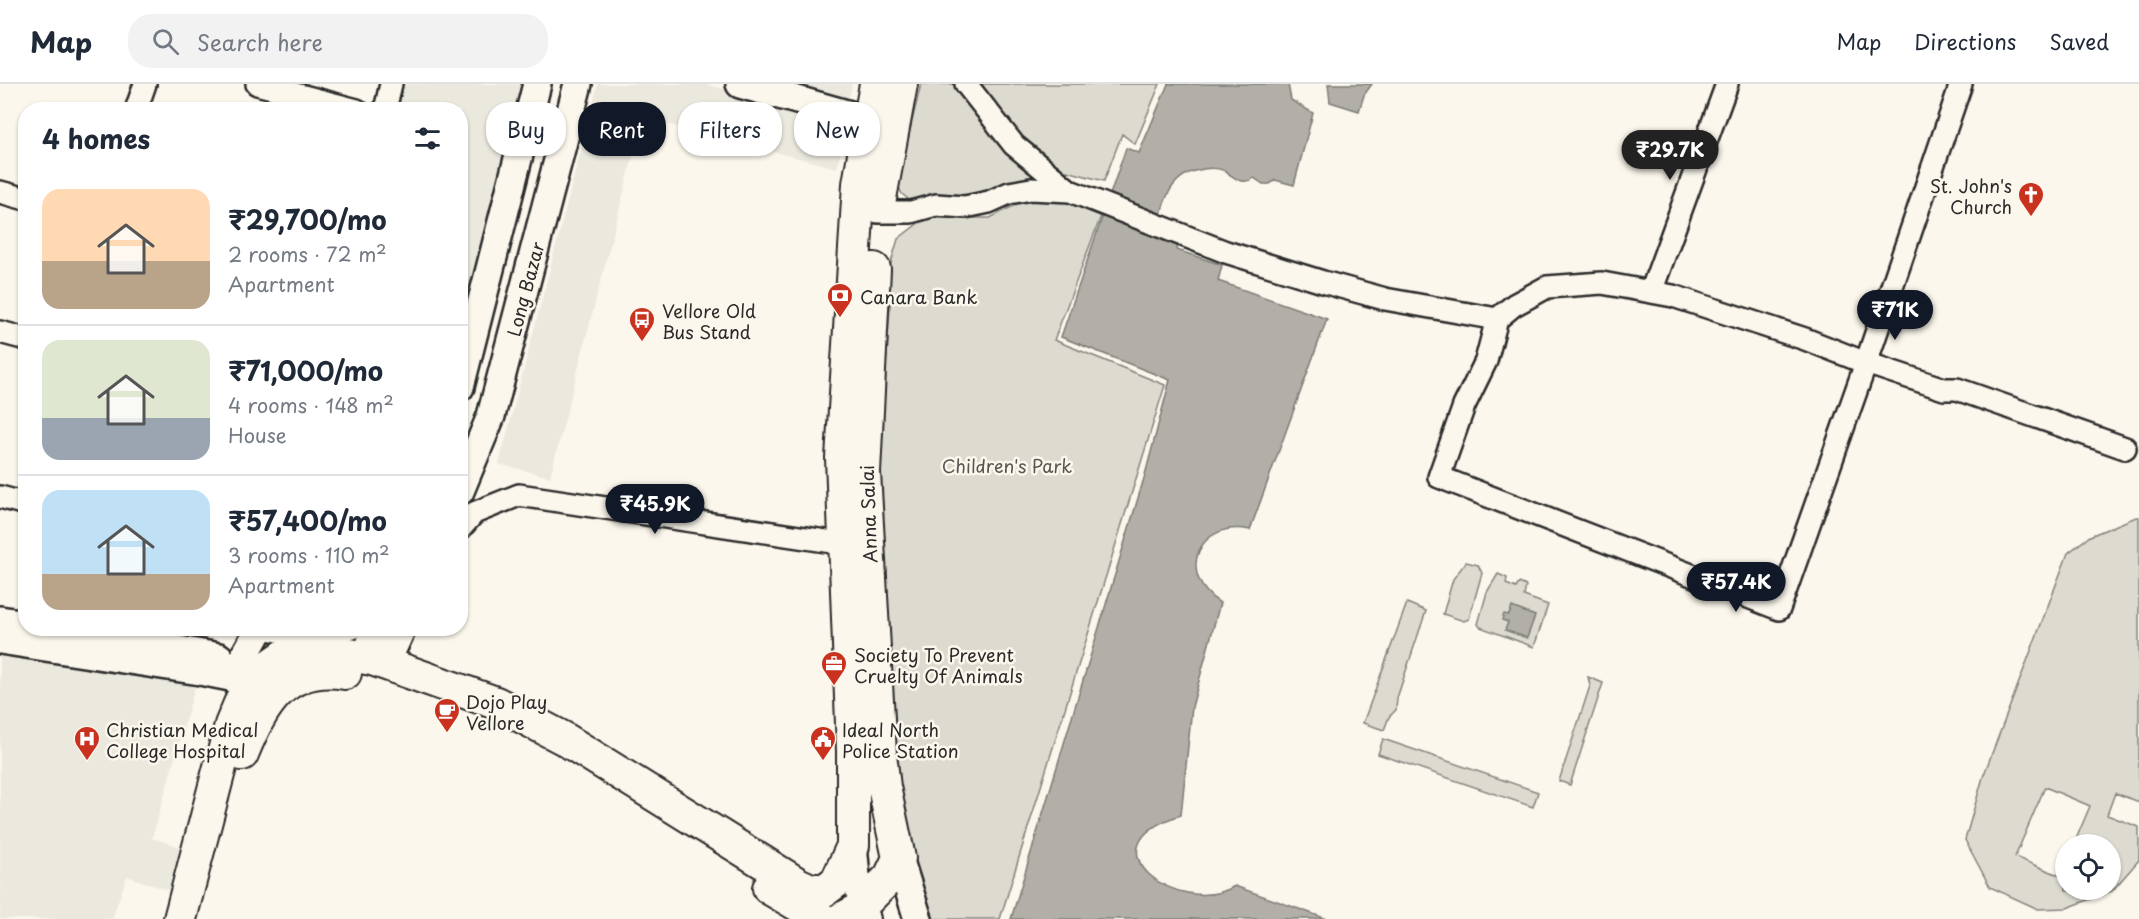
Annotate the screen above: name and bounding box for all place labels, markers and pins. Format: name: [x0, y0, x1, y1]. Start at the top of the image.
pin: ₹29.7K: [1621, 130, 1719, 181]
place label: St. John's Church: [1930, 172, 2012, 220]
church icon: St. John's Church: [2016, 180, 2046, 218]
bank icon: Canara Bank: [825, 281, 855, 319]
place label: Canara Bank: [860, 283, 977, 310]
pin: ₹71K: [1859, 290, 1931, 341]
place label: Vellore Old Bus Stand: [662, 297, 756, 345]
bus stop icon: Vellore Old Bus Stand: [627, 305, 657, 343]
pin: ₹45.9K: [606, 484, 704, 535]
pin: ₹57.4K: [1687, 562, 1785, 613]
place label: Society To Prevent Cruelty Of Animals: [854, 641, 1023, 689]
office icon: Society To Prevent Cruelty Of Animals: [819, 649, 849, 687]
place label: Dojo Play Vellore: [466, 688, 547, 736]
cafe icon: Dojo Play Vellore: [432, 696, 462, 734]
place label: Christian Medical College Hospital: [106, 716, 258, 764]
place label: Ideal North Police Station: [842, 716, 959, 764]
hospital icon: Christian Medical College Hospital: [72, 724, 102, 762]
public building icon: Ideal North Police Station: [808, 724, 838, 762]

